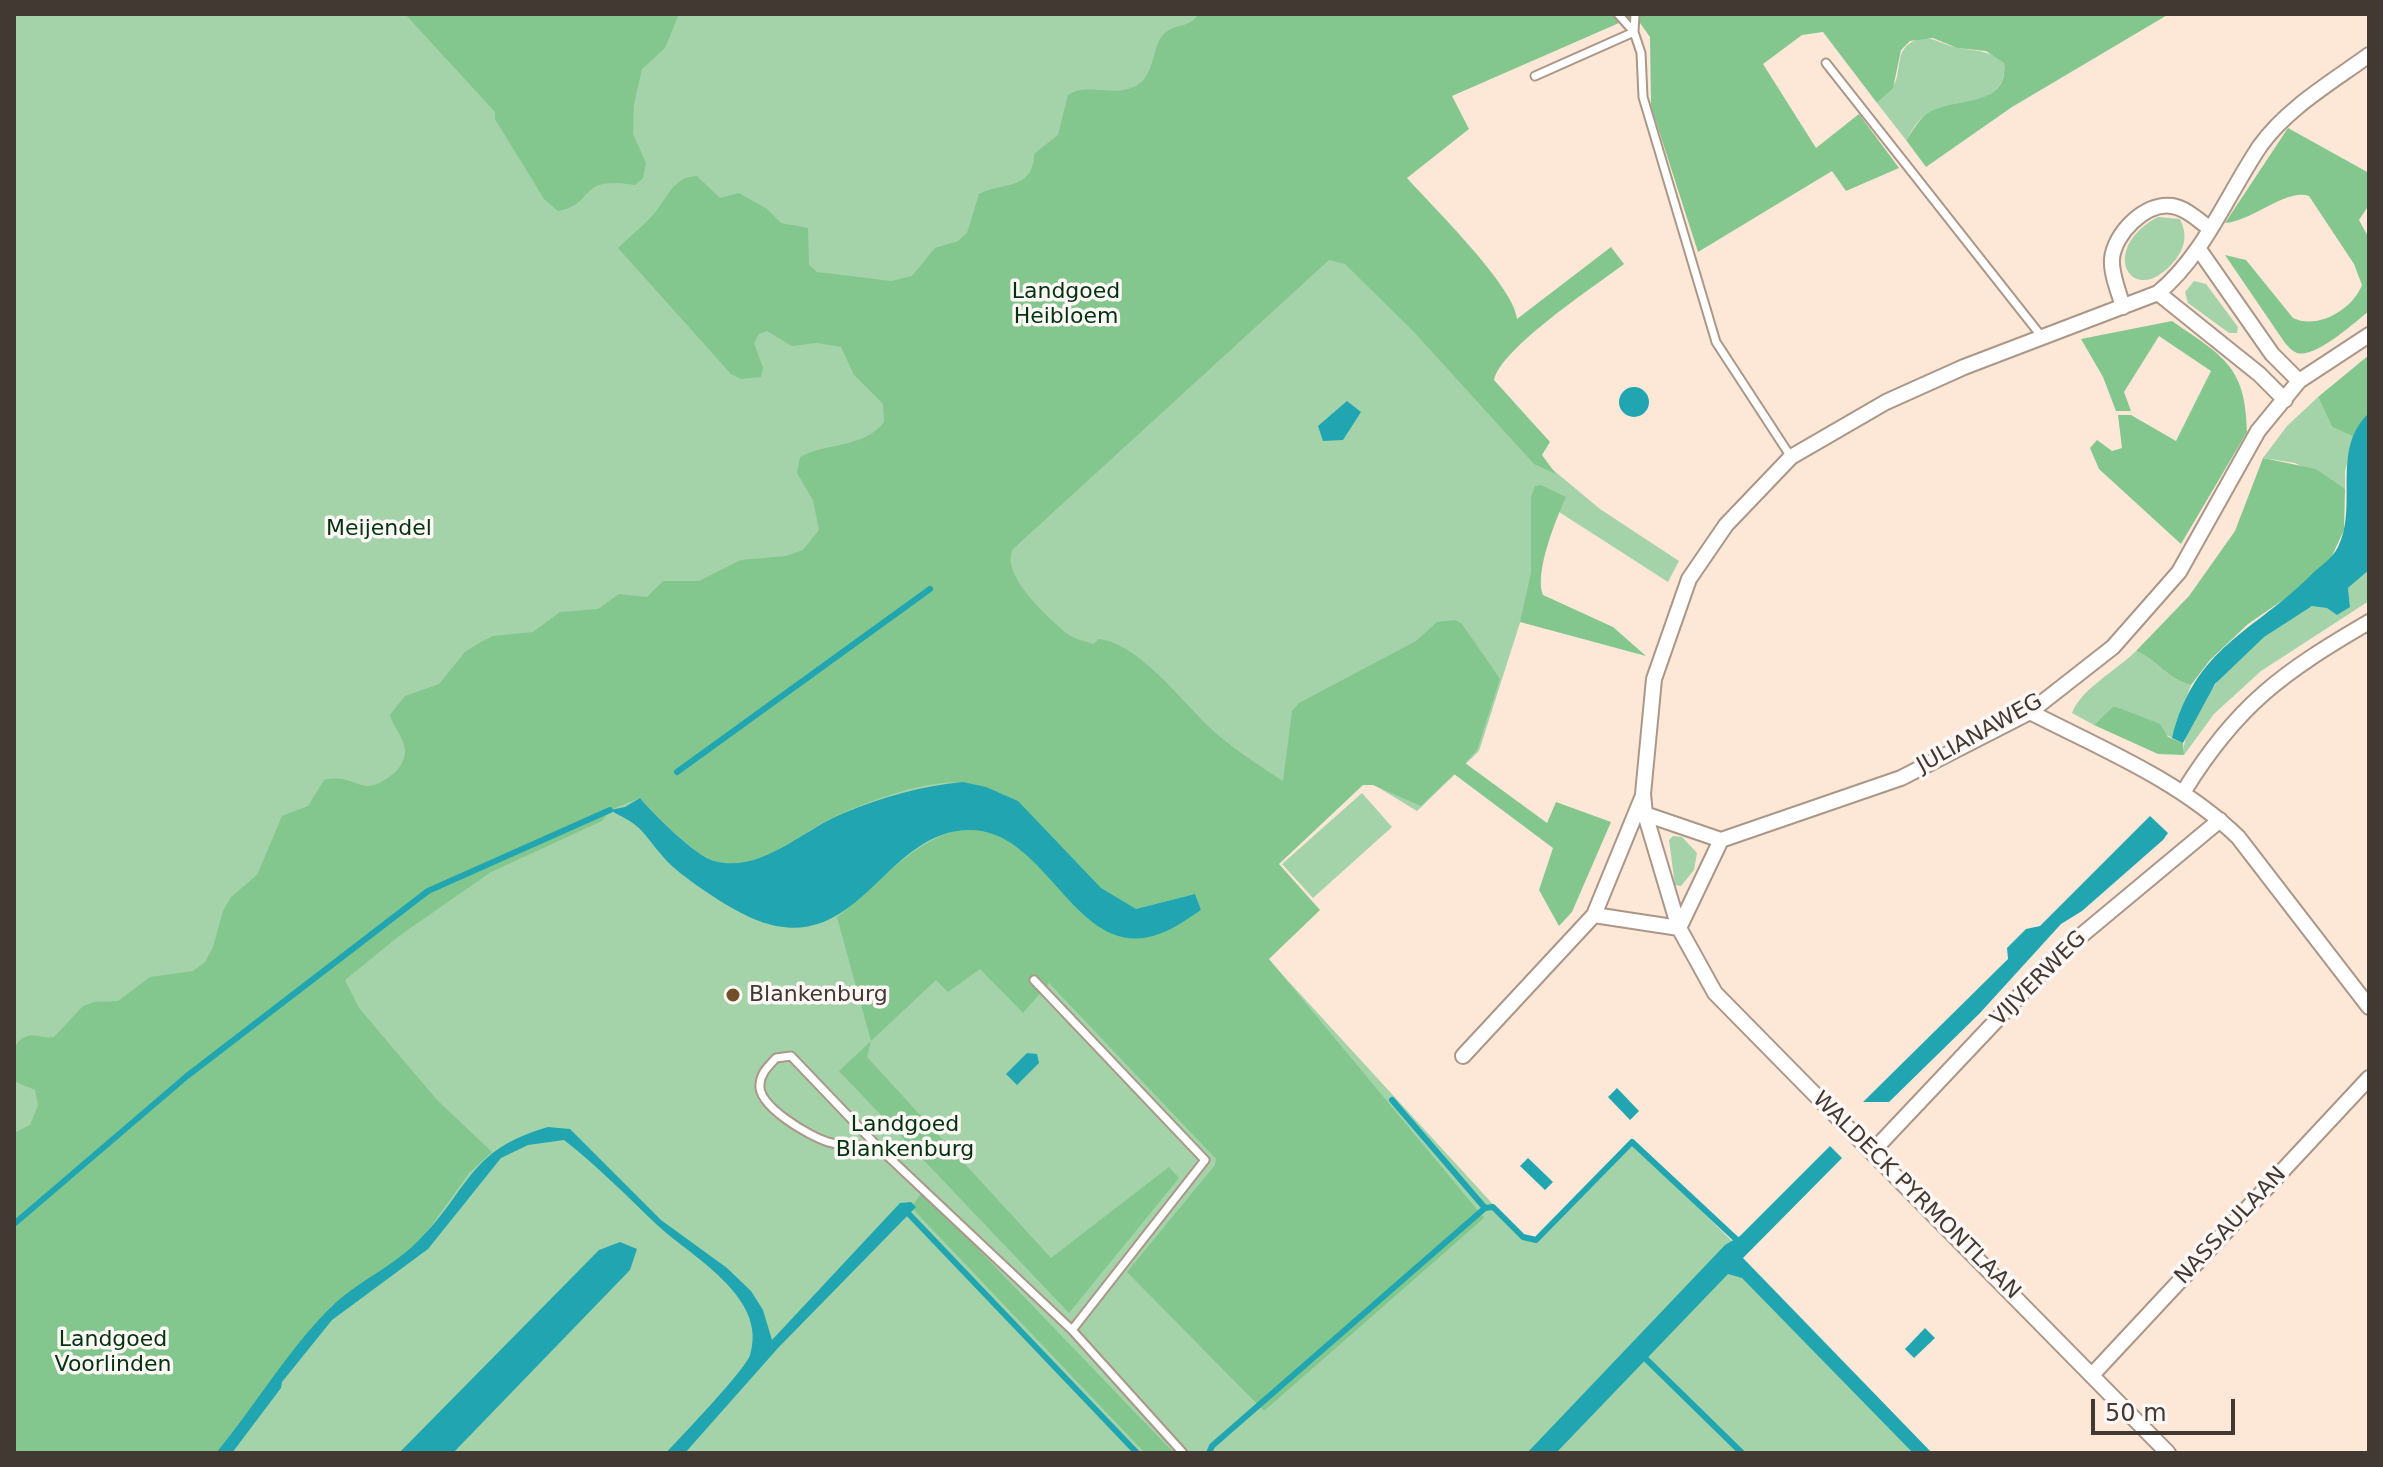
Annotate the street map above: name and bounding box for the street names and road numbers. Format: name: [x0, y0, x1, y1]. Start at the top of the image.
street label: JULIANAWEG: [1913, 689, 2047, 779]
street label: VIJVERWEG: [1986, 926, 2092, 1032]
street label: WALDECK PYRMONTLAAN: [1807, 1087, 2025, 1305]
street label: NASSAULAAN: [2170, 1162, 2292, 1290]

